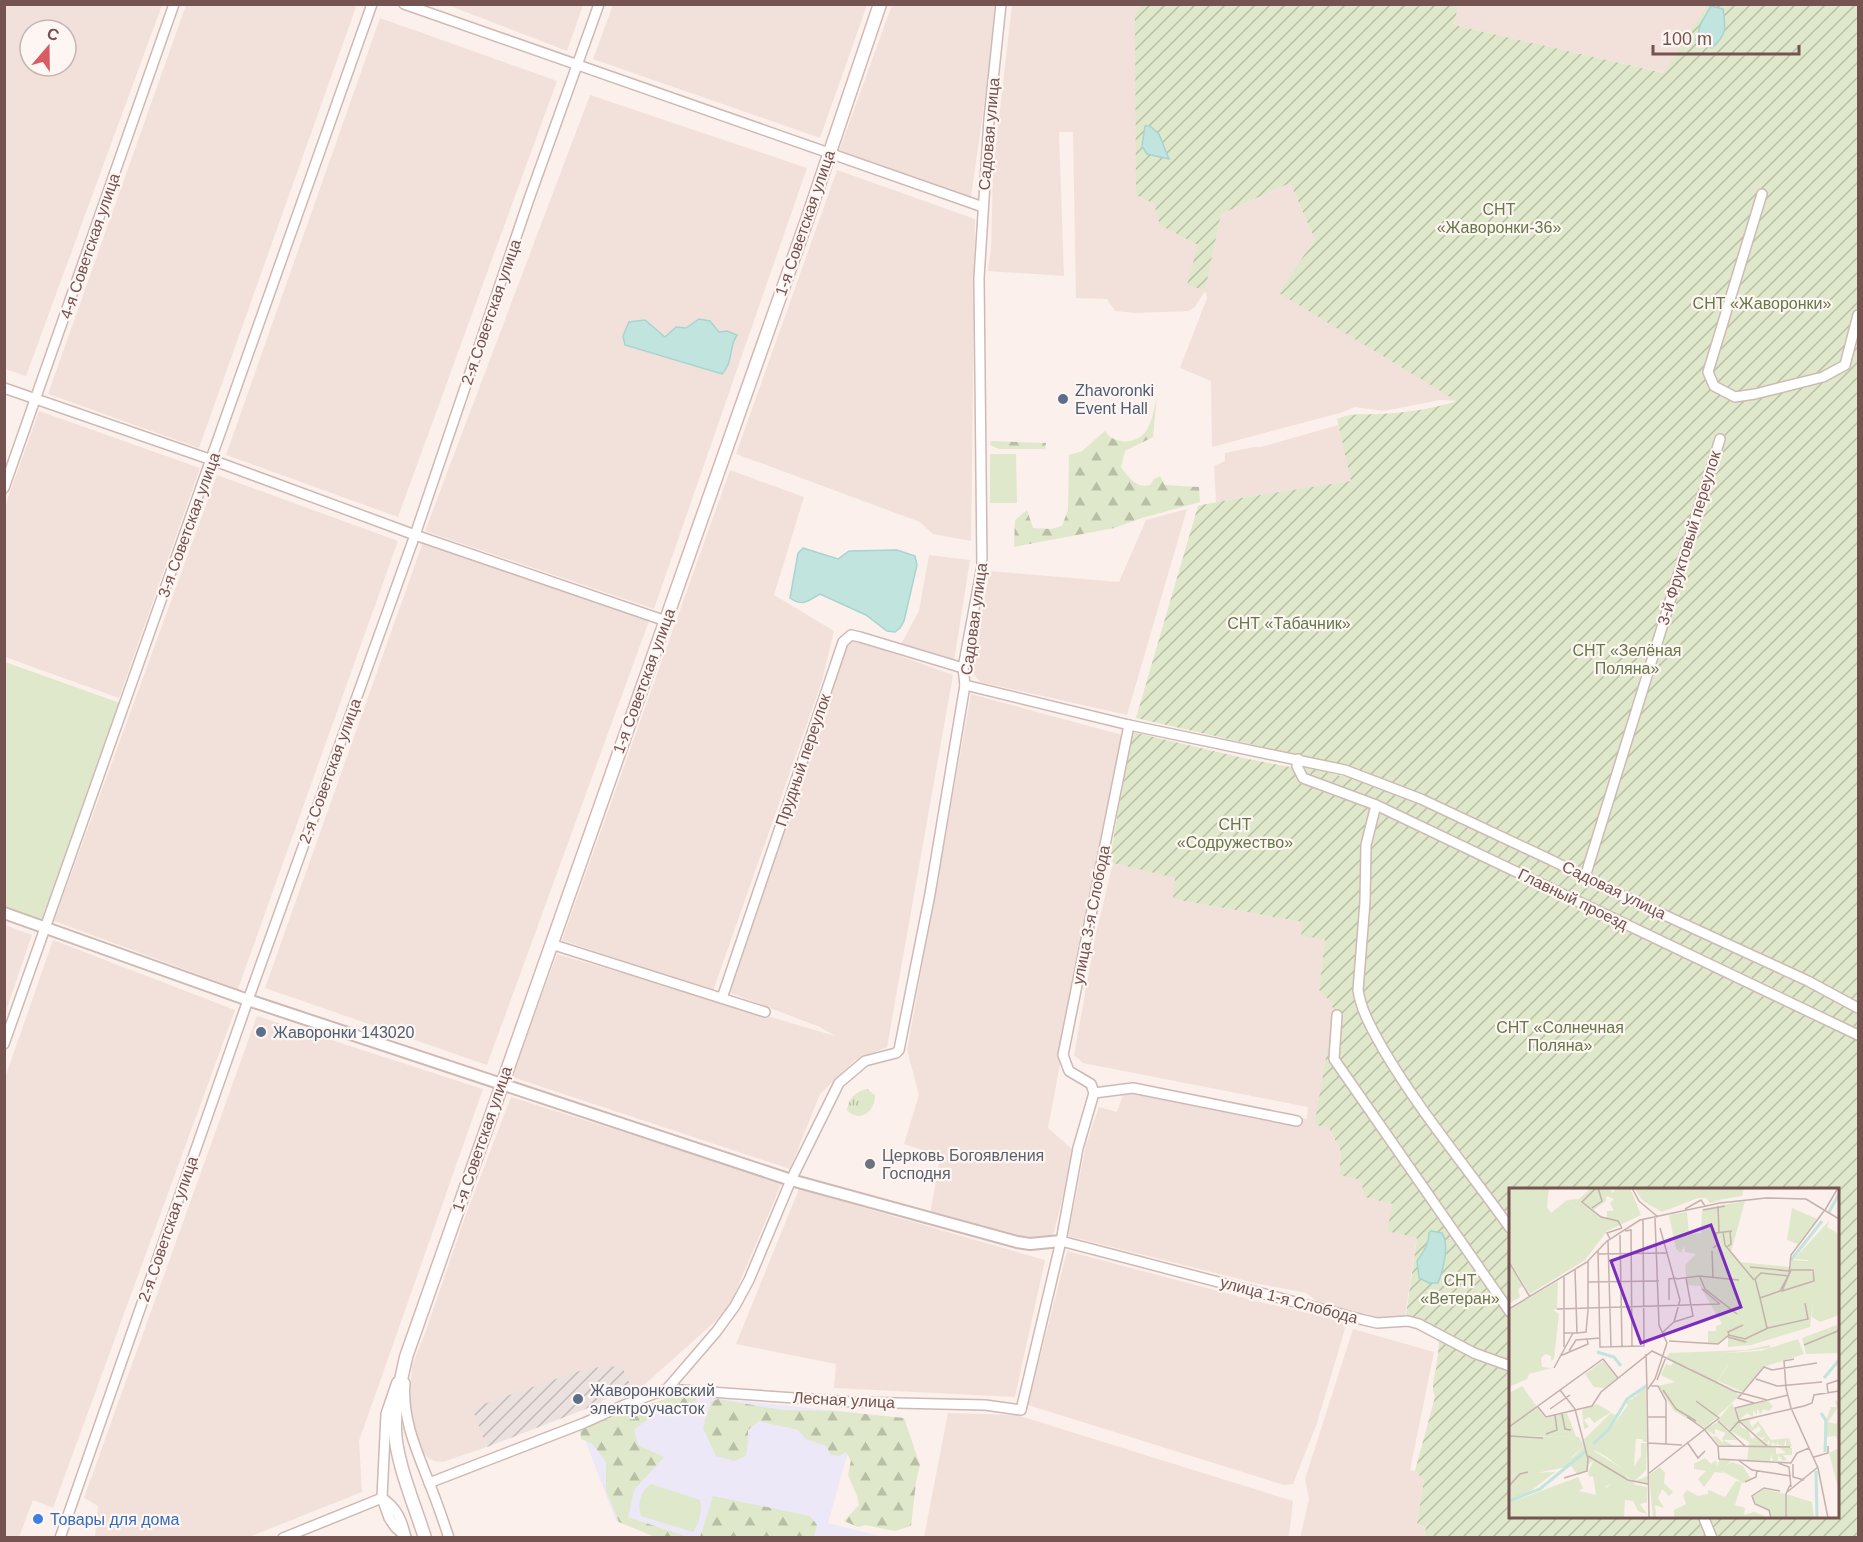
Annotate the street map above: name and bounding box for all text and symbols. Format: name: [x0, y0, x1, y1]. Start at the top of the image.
north arrow: [18, 18, 78, 78]
scale bar: [1653, 18, 1798, 56]
text: С: [45, 24, 62, 44]
text: 100 m: [1662, 29, 1712, 49]
street label: Садовая улица: [976, 77, 1002, 191]
street label: 1-я Советская улица: [772, 148, 838, 298]
street label: 4-я Советская улица: [57, 171, 123, 321]
park label: СНТ «Жаворонки-36»: [1437, 201, 1561, 236]
street label: 2-я Советская улица: [458, 237, 524, 387]
park label: СНТ «Жаворонки»: [1693, 295, 1831, 312]
place label: Zhavoronki Event Hall: [1075, 382, 1154, 417]
marker: Zhavoronki Event Hall: [1056, 392, 1070, 406]
street label: 3-й Фруктовый переулок: [1654, 448, 1724, 627]
street label: 3-я Советская улица: [155, 450, 223, 600]
street label: Садовая улица: [958, 562, 990, 676]
street label: 1-я Советская улица: [610, 606, 678, 756]
park label: СНТ «Табачник»: [1227, 615, 1351, 632]
park label: СНТ «Зелёная Поляна»: [1573, 642, 1681, 677]
street label: Прудный переулок: [772, 691, 834, 828]
street label: 2-я Советская улица: [296, 696, 364, 846]
park label: СНТ «Содружество»: [1177, 816, 1293, 851]
street label: улица 3-я Слобода: [1069, 844, 1113, 986]
street label: Садовая улица: [1559, 858, 1669, 922]
street label: Главный проезд: [1516, 865, 1631, 933]
park label: СНТ «Солнечная Поляна»: [1496, 1019, 1624, 1054]
place label: Жаворонки 143020: [273, 1024, 415, 1041]
marker: Жаворонки 143020: [254, 1025, 268, 1039]
street label: 1-я Советская улица: [449, 1064, 515, 1214]
place label: Церковь Богоявления Господня: [882, 1147, 1044, 1182]
street label: 2-я Советская улица: [135, 1154, 201, 1304]
marker: Церковь Богоявления Господня: [863, 1157, 877, 1171]
inset map: [1509, 1188, 1839, 1518]
park label: СНТ «Ветеран»: [1420, 1272, 1500, 1307]
street label: улица 1-я Слобода: [1218, 1273, 1360, 1327]
place label: Жаворонковский электроучасток: [590, 1382, 715, 1417]
street label: Лесная улица: [793, 1389, 896, 1411]
marker: Жаворонковский электроучасток: [571, 1392, 585, 1406]
place label: Товары для дома: [50, 1511, 180, 1528]
marker: Товары для дома: [31, 1512, 45, 1526]

